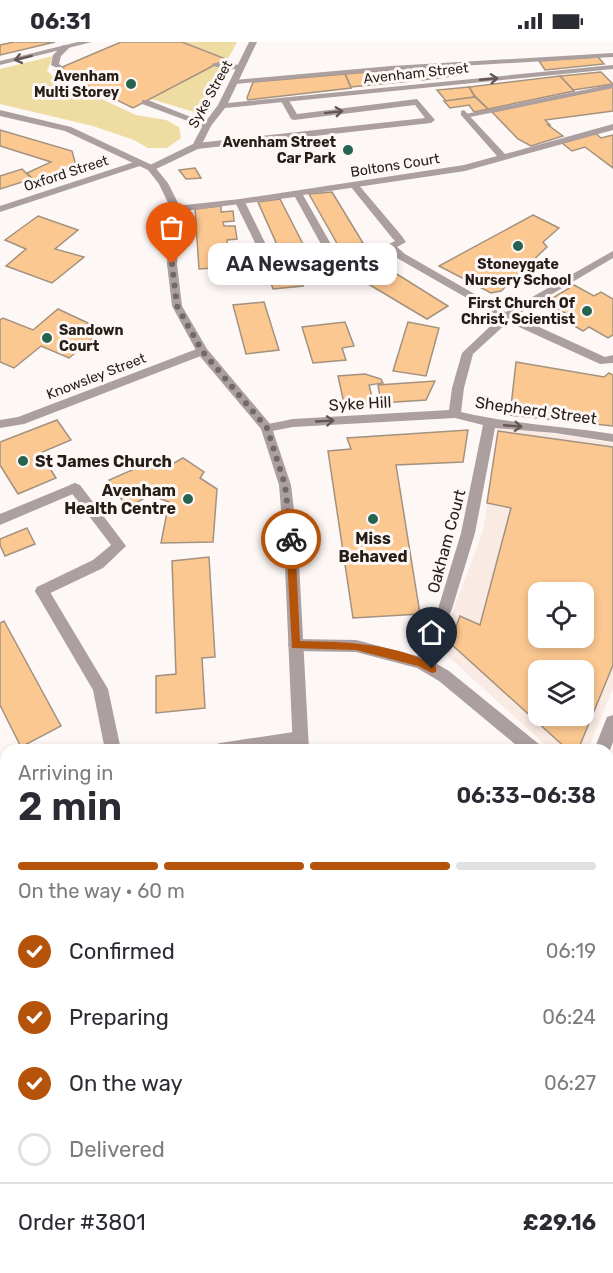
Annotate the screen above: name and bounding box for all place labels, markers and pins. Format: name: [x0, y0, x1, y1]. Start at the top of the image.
place label: Avenham Multi Storey: [34, 68, 120, 101]
marker: Avenham Multi Storey: [124, 77, 138, 91]
place label: Avenham Street Car Park: [223, 134, 337, 167]
marker: Avenham Street Car Park: [341, 143, 355, 157]
pin: [146, 202, 197, 264]
marker: Stoneygate Nursery School: [511, 239, 525, 253]
callout: AA Newsagents: [208, 243, 397, 285]
place label: Stoneygate Nursery School: [465, 256, 571, 289]
place label: First Church Of Christ, Scientist: [461, 295, 576, 328]
marker: First Church Of Christ, Scientist: [580, 304, 594, 318]
place label: Sandown Court: [59, 322, 123, 355]
marker: Sandown Court: [40, 331, 54, 345]
place label: St James Church: [35, 452, 172, 471]
marker: St James Church: [16, 454, 30, 468]
place label: Avenham Health Centre: [64, 481, 176, 518]
marker: Avenham Health Centre: [181, 492, 195, 506]
marker: Miss Behaved: [366, 512, 380, 526]
place label: Miss Behaved: [338, 529, 408, 566]
pin: [406, 607, 457, 669]

